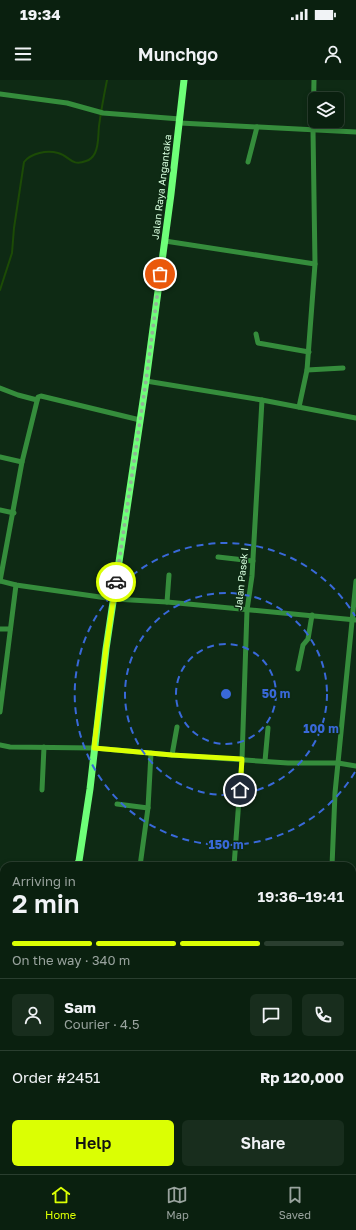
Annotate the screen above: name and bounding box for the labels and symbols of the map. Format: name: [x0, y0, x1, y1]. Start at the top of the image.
street label: Jalan Raya Angantaka: [149, 134, 173, 240]
pin: [143, 257, 177, 291]
street label: Jalan Pasek I: [232, 547, 250, 611]
courier: [96, 562, 136, 602]
text: 50 m: [262, 686, 290, 701]
centre of rings: [219, 687, 233, 701]
text: 100 m: [303, 721, 339, 736]
pin: [223, 773, 257, 807]
text: 150 m: [209, 837, 243, 852]

